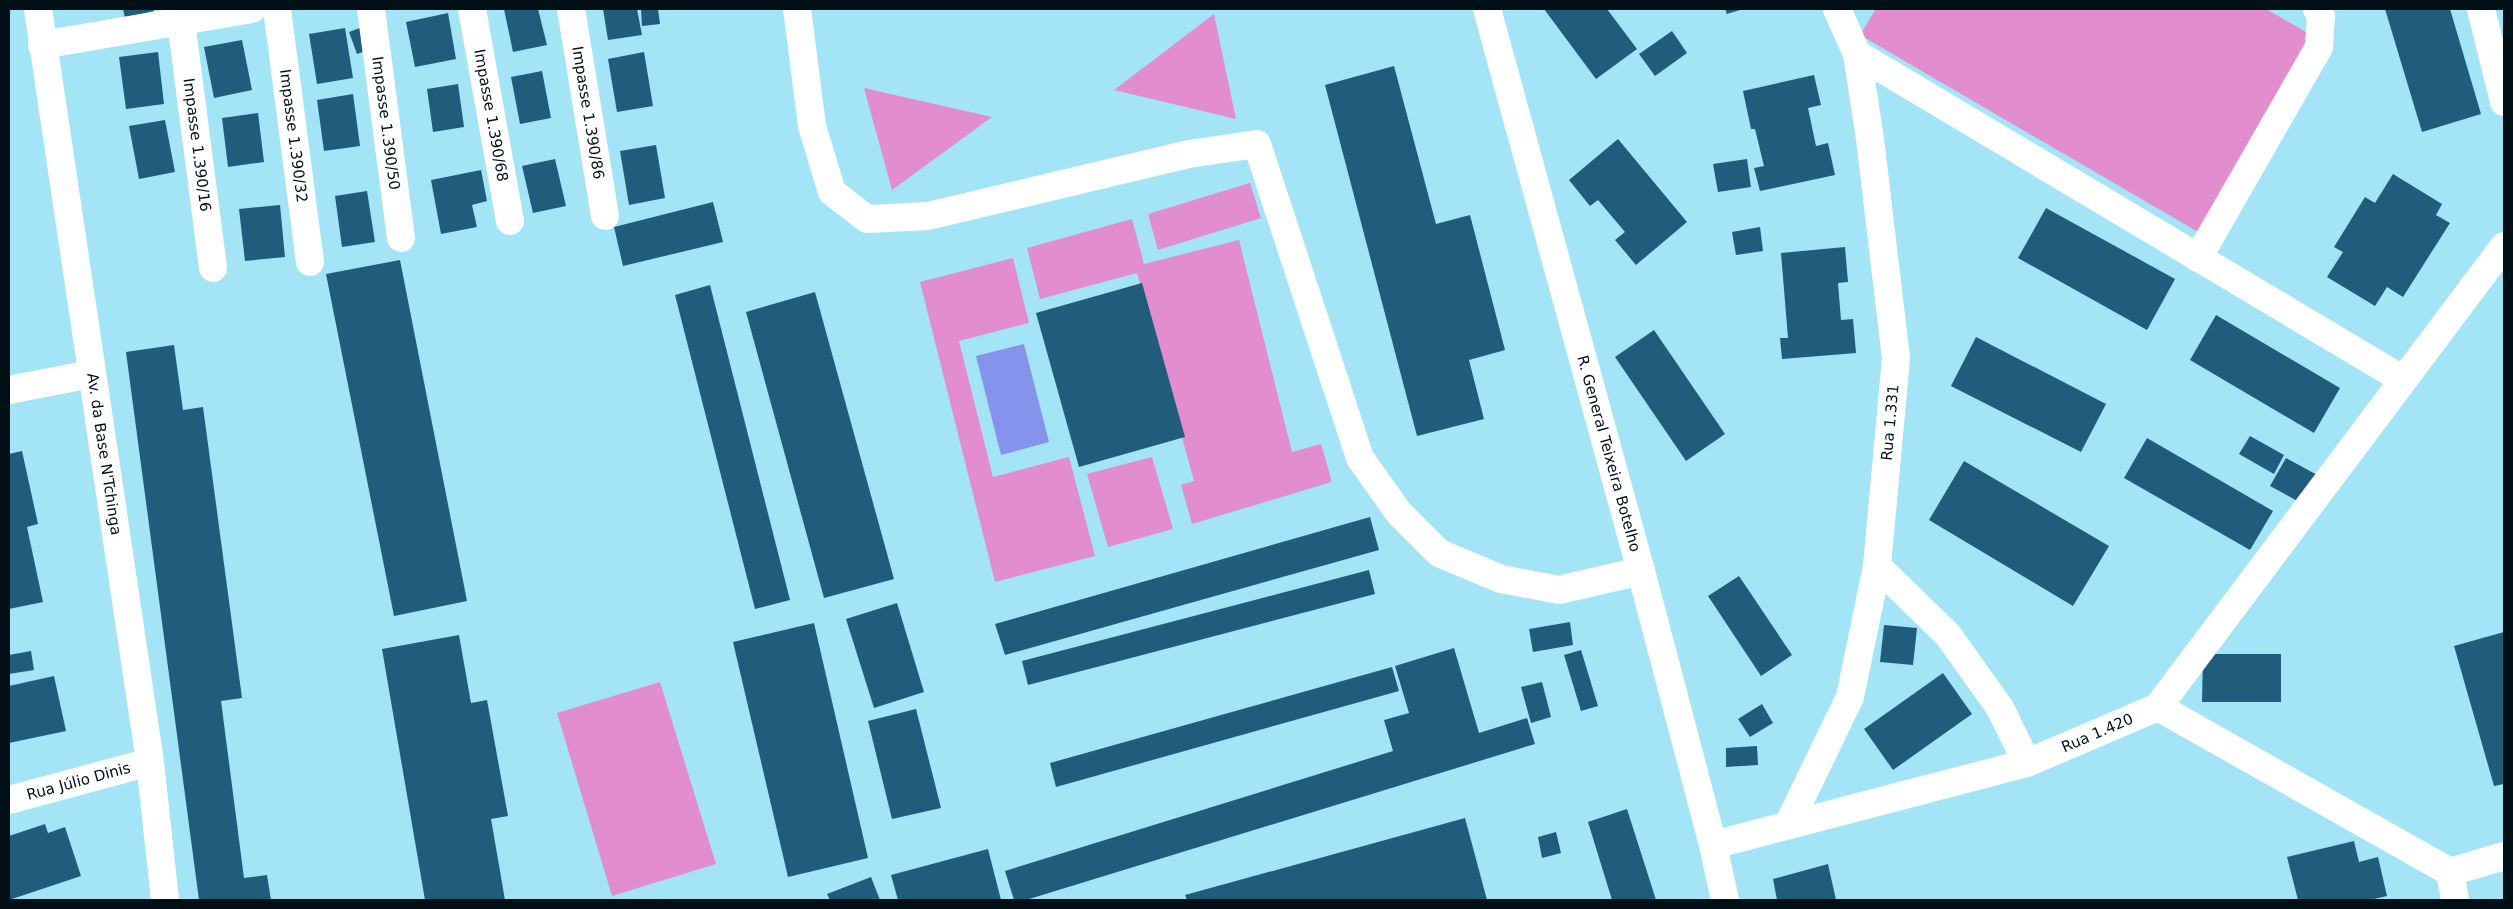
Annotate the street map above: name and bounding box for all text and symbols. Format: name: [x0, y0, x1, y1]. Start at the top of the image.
street label: Impasse 1.390/86: [568, 45, 608, 180]
street label: Impasse 1.390/68: [470, 47, 512, 183]
street label: Impasse 1.390/50: [368, 55, 404, 191]
street label: Impasse 1.390/32: [276, 68, 311, 204]
street label: Impasse 1.390/16: [179, 77, 215, 213]
street label: R. General Teixeira Botelho: [1573, 353, 1644, 554]
street label: Av. da Base N'Tchinga: [83, 372, 125, 536]
street label: Rua 1.331: [1878, 384, 1903, 461]
street label: Rua 1.420: [2059, 710, 2136, 756]
street label: Rua Júlio Dinis: [25, 759, 133, 804]

